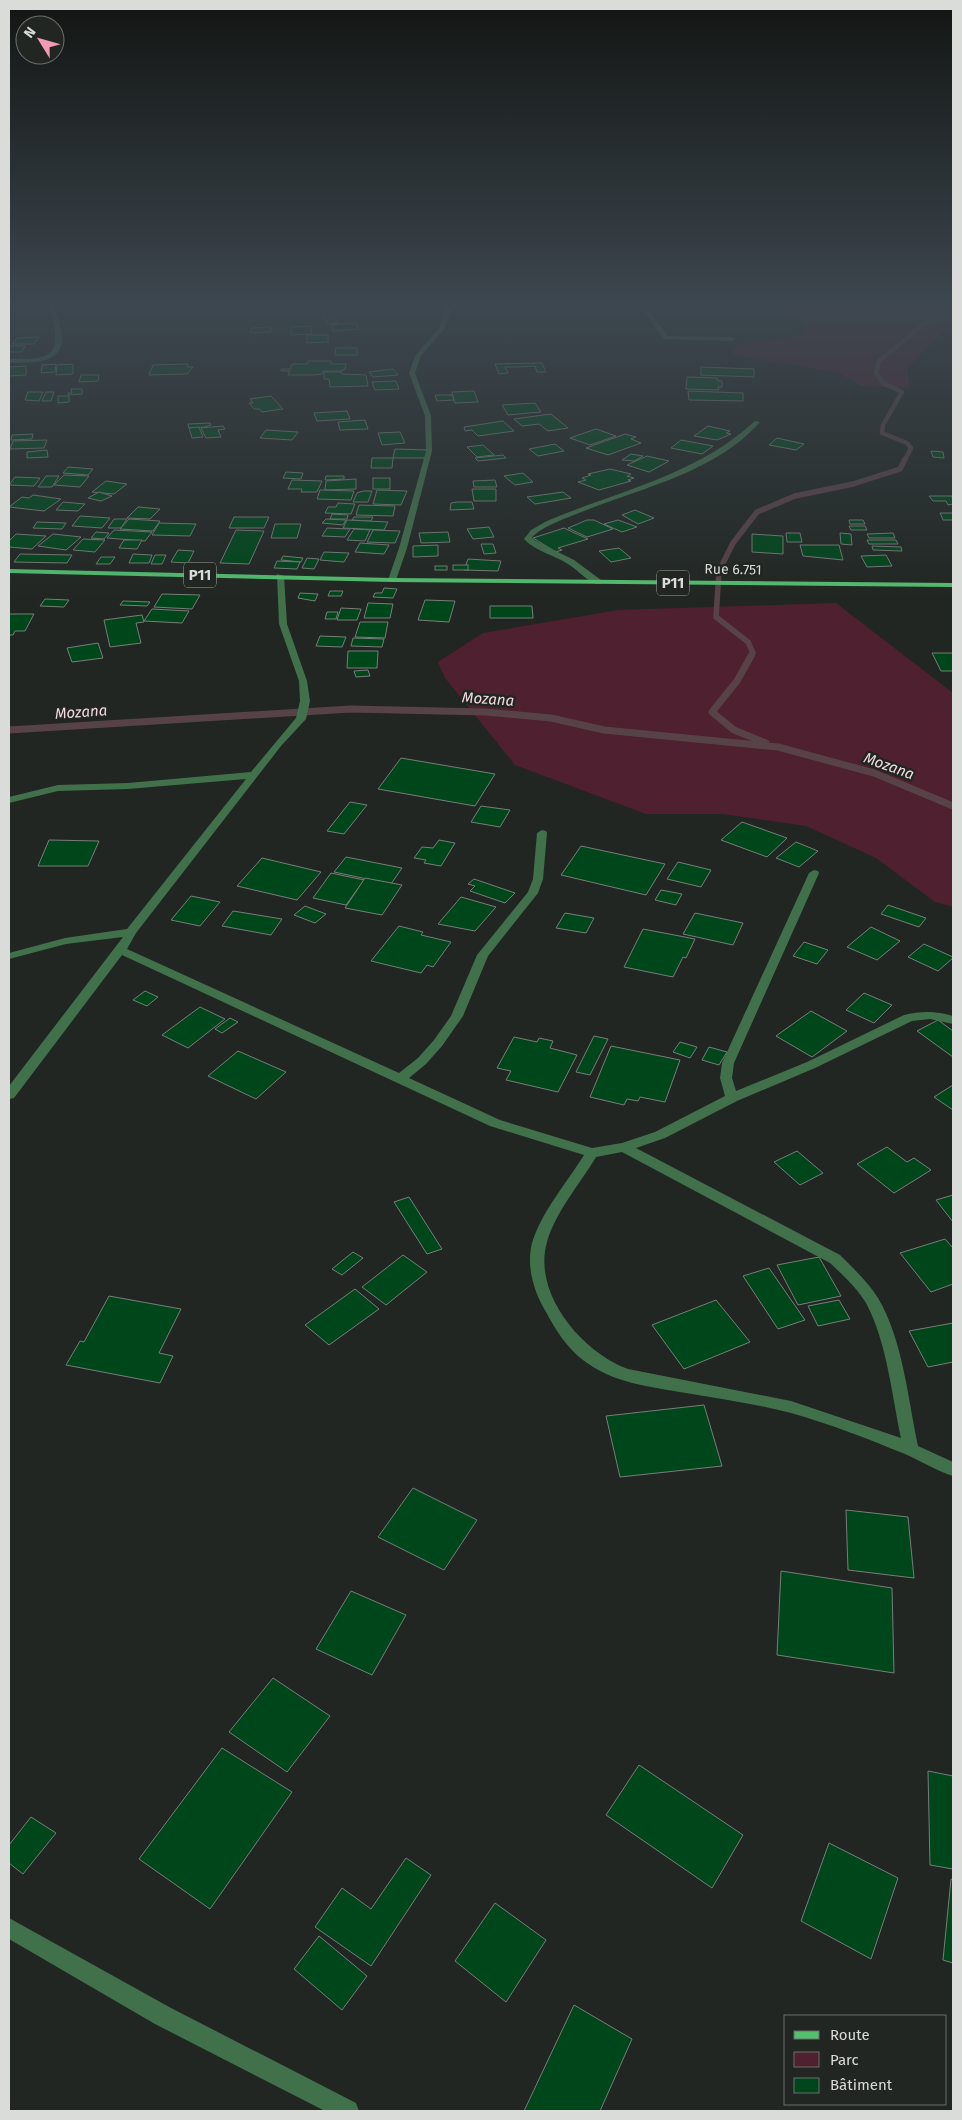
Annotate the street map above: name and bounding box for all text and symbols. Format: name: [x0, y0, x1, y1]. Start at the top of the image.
north arrow: [15, 15, 65, 65]
text: N: [20, 24, 40, 41]
street label: Rue 6.751: [704, 561, 762, 578]
road number: P11: [184, 562, 216, 588]
road number: P11: [657, 570, 689, 596]
water label: Mozana: [461, 688, 515, 710]
water label: Mozana: [54, 701, 108, 723]
water label: Mozana: [861, 749, 917, 783]
legend: [784, 2015, 947, 2105]
text: Route: [830, 2026, 870, 2044]
text: Parc: [830, 2051, 859, 2069]
text: Bâtiment: [830, 2076, 893, 2094]

